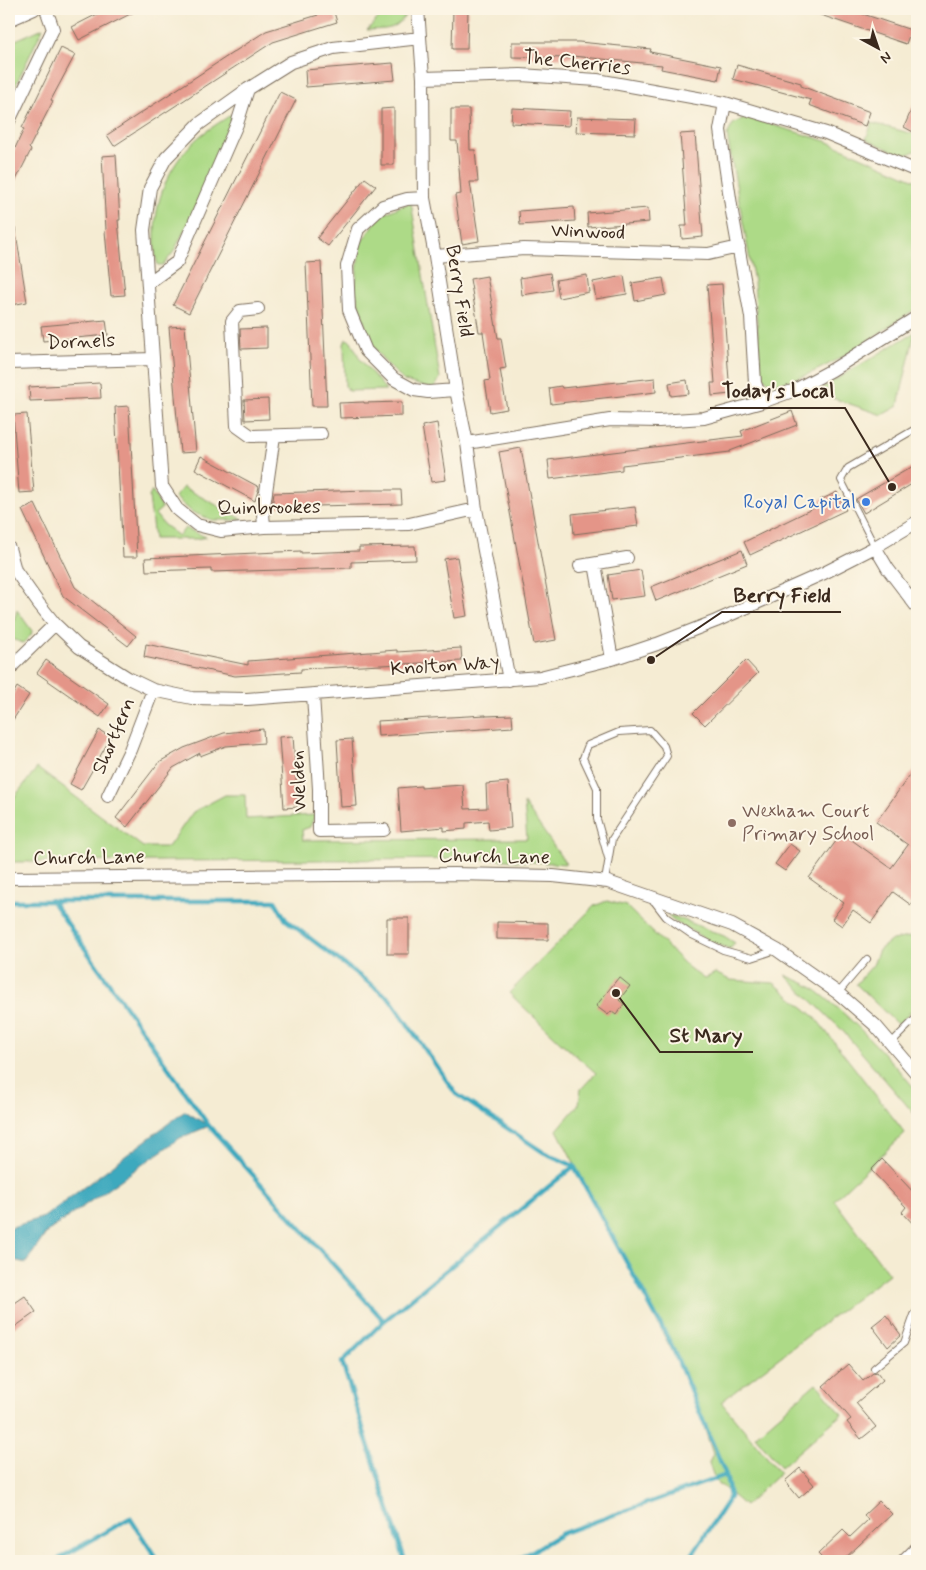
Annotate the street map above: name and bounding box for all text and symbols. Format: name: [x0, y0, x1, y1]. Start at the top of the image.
north arrow: [854, 22, 904, 72]
street label: The Cherries: [522, 44, 632, 82]
text: N: [876, 47, 895, 67]
street label: Winwood: [550, 217, 626, 247]
street label: Berry Field: [438, 243, 480, 339]
street label: Dornels: [46, 327, 116, 357]
callout: Today's Local: [710, 372, 845, 408]
text: Today's Local: [722, 377, 834, 405]
place label: Royal Capital: [743, 489, 856, 516]
street label: Quinbrookes: [217, 494, 321, 522]
marker: Royal Capital: [860, 496, 872, 508]
callout: Berry Field: [722, 576, 841, 612]
text: Berry Field: [733, 582, 831, 610]
street label: Knolton Way: [389, 649, 501, 683]
street label: Shortfern: [86, 694, 142, 778]
street label: Welden: [284, 750, 314, 812]
place label: Wexham Court Primary School: [742, 798, 874, 848]
marker: Wexham Court Primary School: [726, 817, 738, 829]
street label: Church Lane: [438, 843, 550, 871]
street label: Church Lane: [33, 844, 145, 872]
callout: St Mary: [660, 1016, 753, 1052]
text: St Mary: [670, 1022, 743, 1050]

